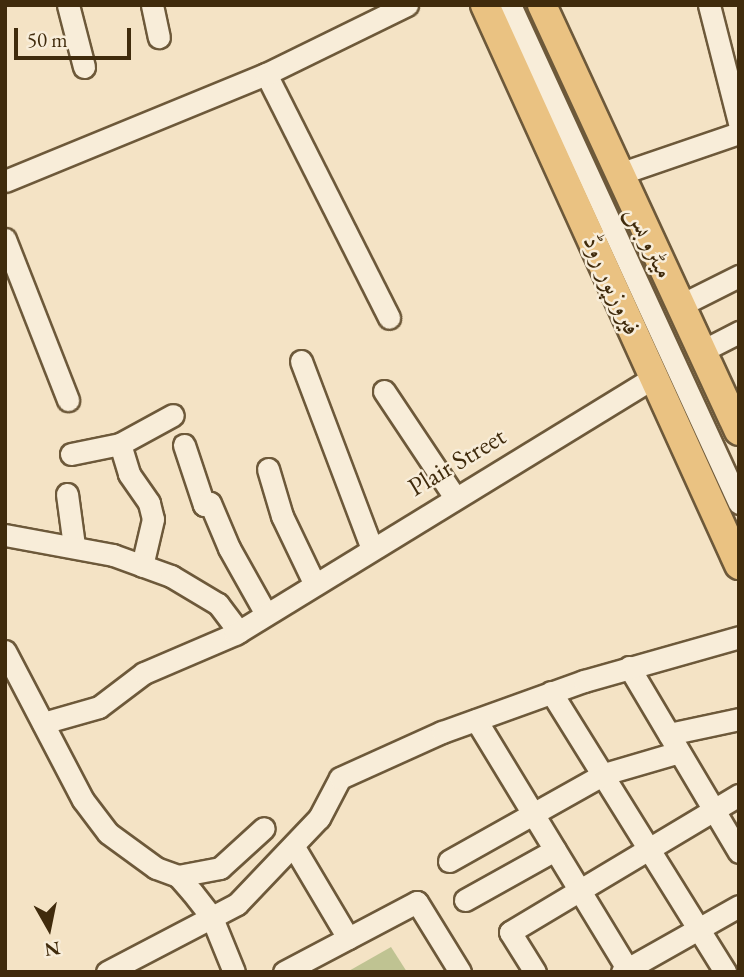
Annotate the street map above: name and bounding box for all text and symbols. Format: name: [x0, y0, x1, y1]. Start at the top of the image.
scale bar: [18, 14, 135, 58]
text: 50 m: [27, 26, 68, 53]
street label: میٹرو بس: [620, 201, 680, 283]
street label: فیروزپور روڈ: [576, 230, 648, 340]
street label: Plair Street: [403, 421, 511, 503]
north arrow: [14, 893, 84, 963]
text: N: [43, 936, 62, 963]

